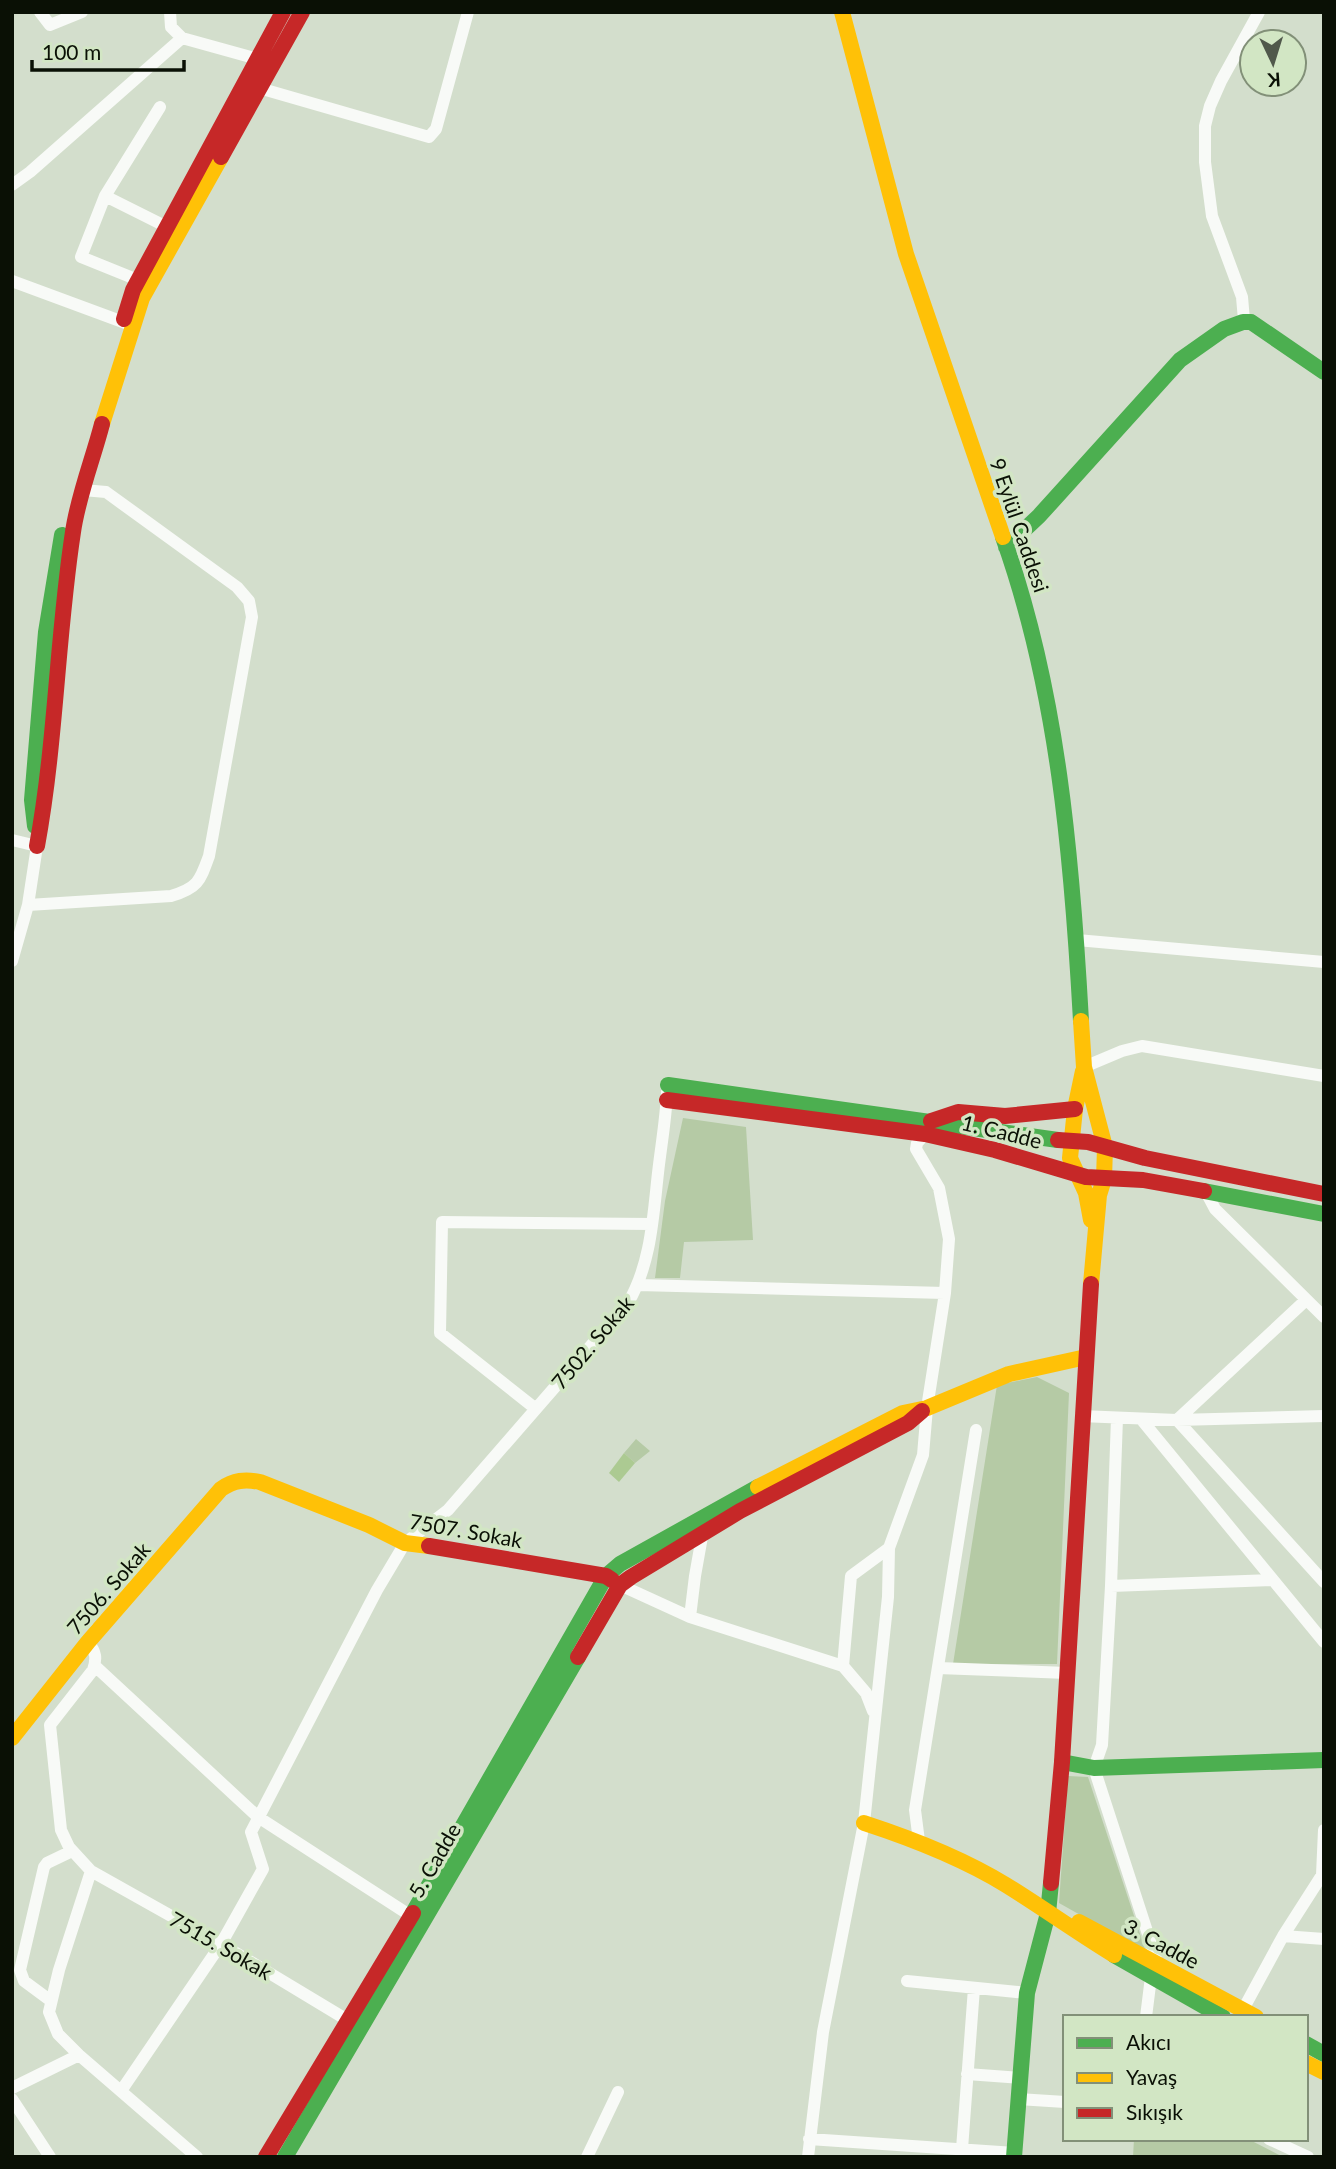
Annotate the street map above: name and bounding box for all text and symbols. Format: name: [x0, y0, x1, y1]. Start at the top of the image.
scale bar: [32, 28, 184, 72]
north arrow: [1238, 28, 1308, 98]
text: 100 m: [42, 39, 101, 64]
text: K: [1266, 69, 1282, 92]
street label: 9 Eylül Caddesi: [985, 455, 1055, 595]
street label: 1. Cadde: [959, 1109, 1045, 1153]
street label: 7502. Sokak: [546, 1290, 638, 1394]
street label: 7507. Sokak: [408, 1508, 525, 1552]
street label: 7506. Sokak: [61, 1537, 155, 1639]
street label: 5. Cadde: [403, 1818, 465, 1902]
street label: 7515. Sokak: [165, 1906, 277, 1985]
street label: 3. Cadde: [1120, 1913, 1204, 1973]
legend: [1063, 2015, 1308, 2141]
text: Akıcı: [1126, 2029, 1171, 2054]
text: Yavaş: [1126, 2064, 1177, 2089]
text: Sıkışık: [1126, 2099, 1183, 2124]

